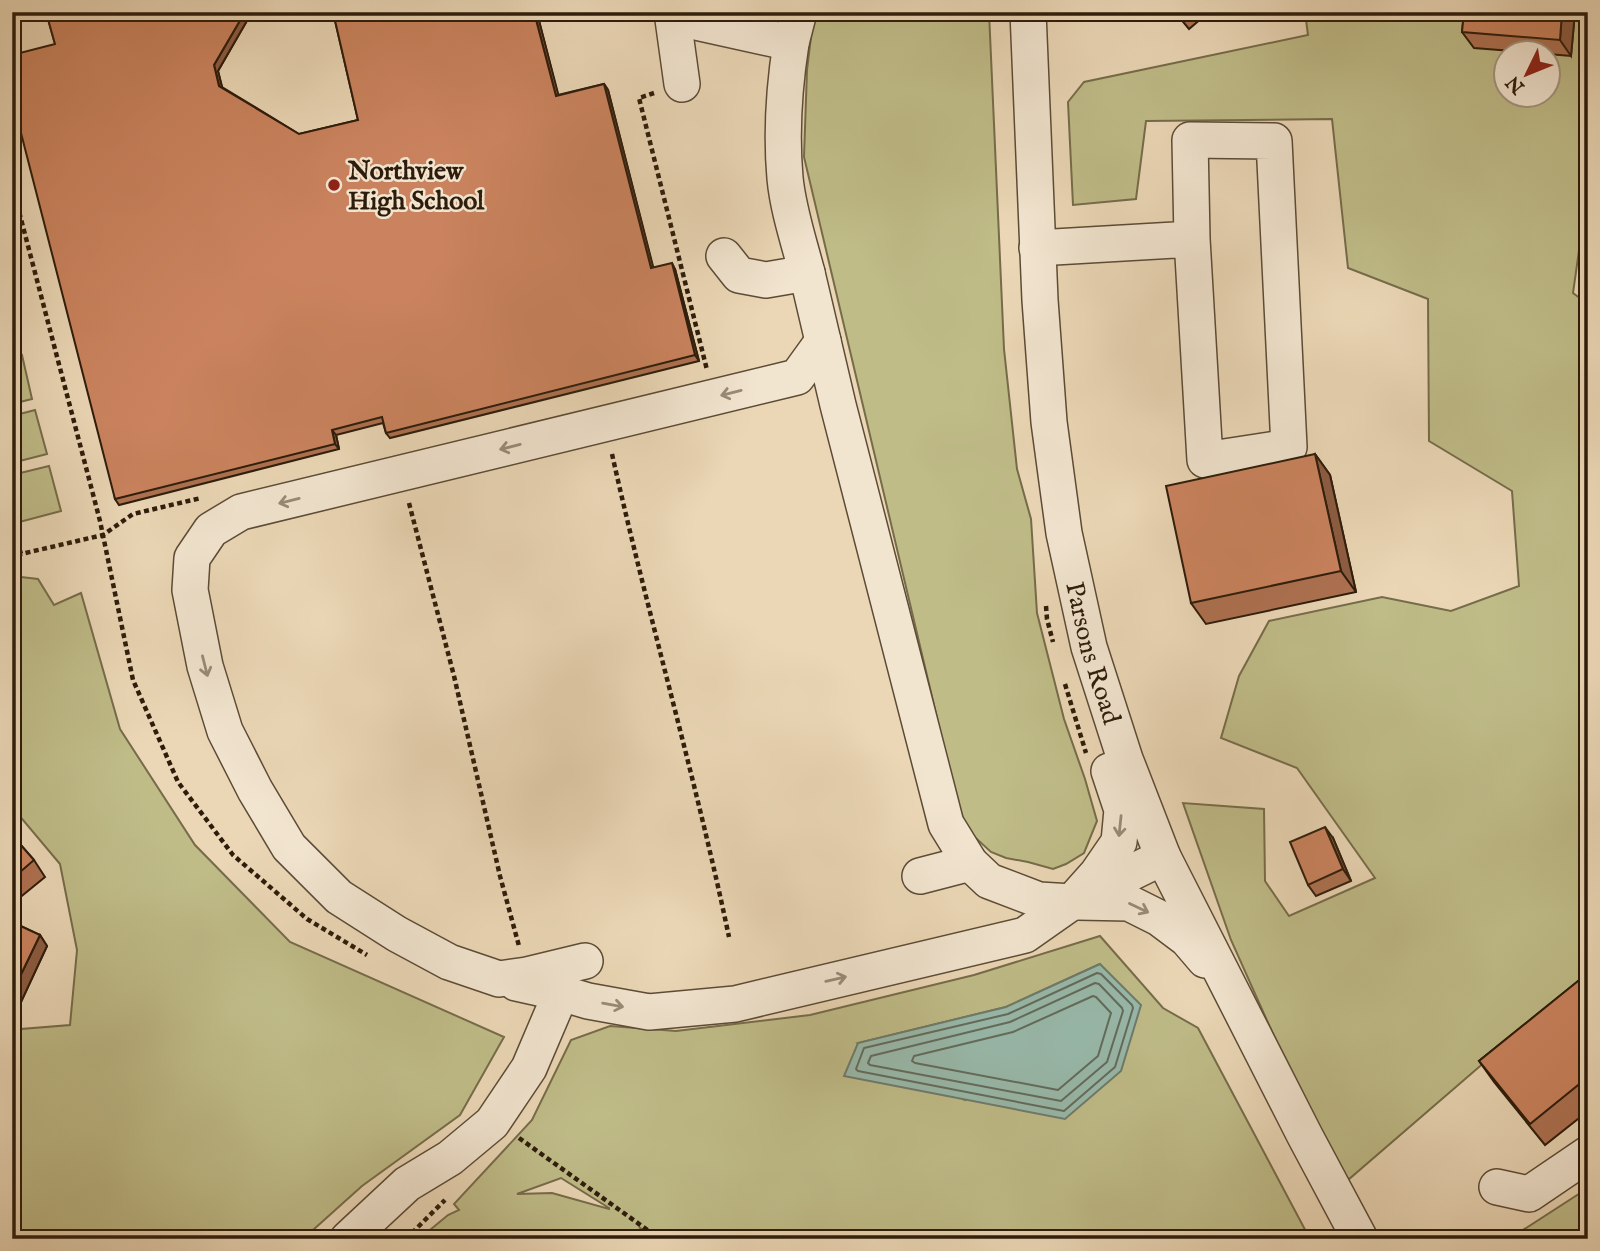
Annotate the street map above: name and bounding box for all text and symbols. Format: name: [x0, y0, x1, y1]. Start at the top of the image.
north arrow: [1492, 38, 1562, 108]
text: N: [1501, 70, 1531, 99]
place label: Northview High School: [347, 155, 485, 218]
marker: Northview High School: [326, 177, 342, 193]
one-way arrow: [720, 387, 743, 401]
one-way arrow: [499, 441, 522, 454]
one-way arrow: [278, 495, 301, 508]
street label: Parsons Road: [1057, 579, 1128, 729]
one-way arrow: [199, 654, 212, 677]
one-way arrow: [1114, 814, 1127, 837]
one-way arrow: [1128, 902, 1149, 916]
one-way arrow: [824, 972, 847, 986]
one-way arrow: [601, 999, 624, 1012]

